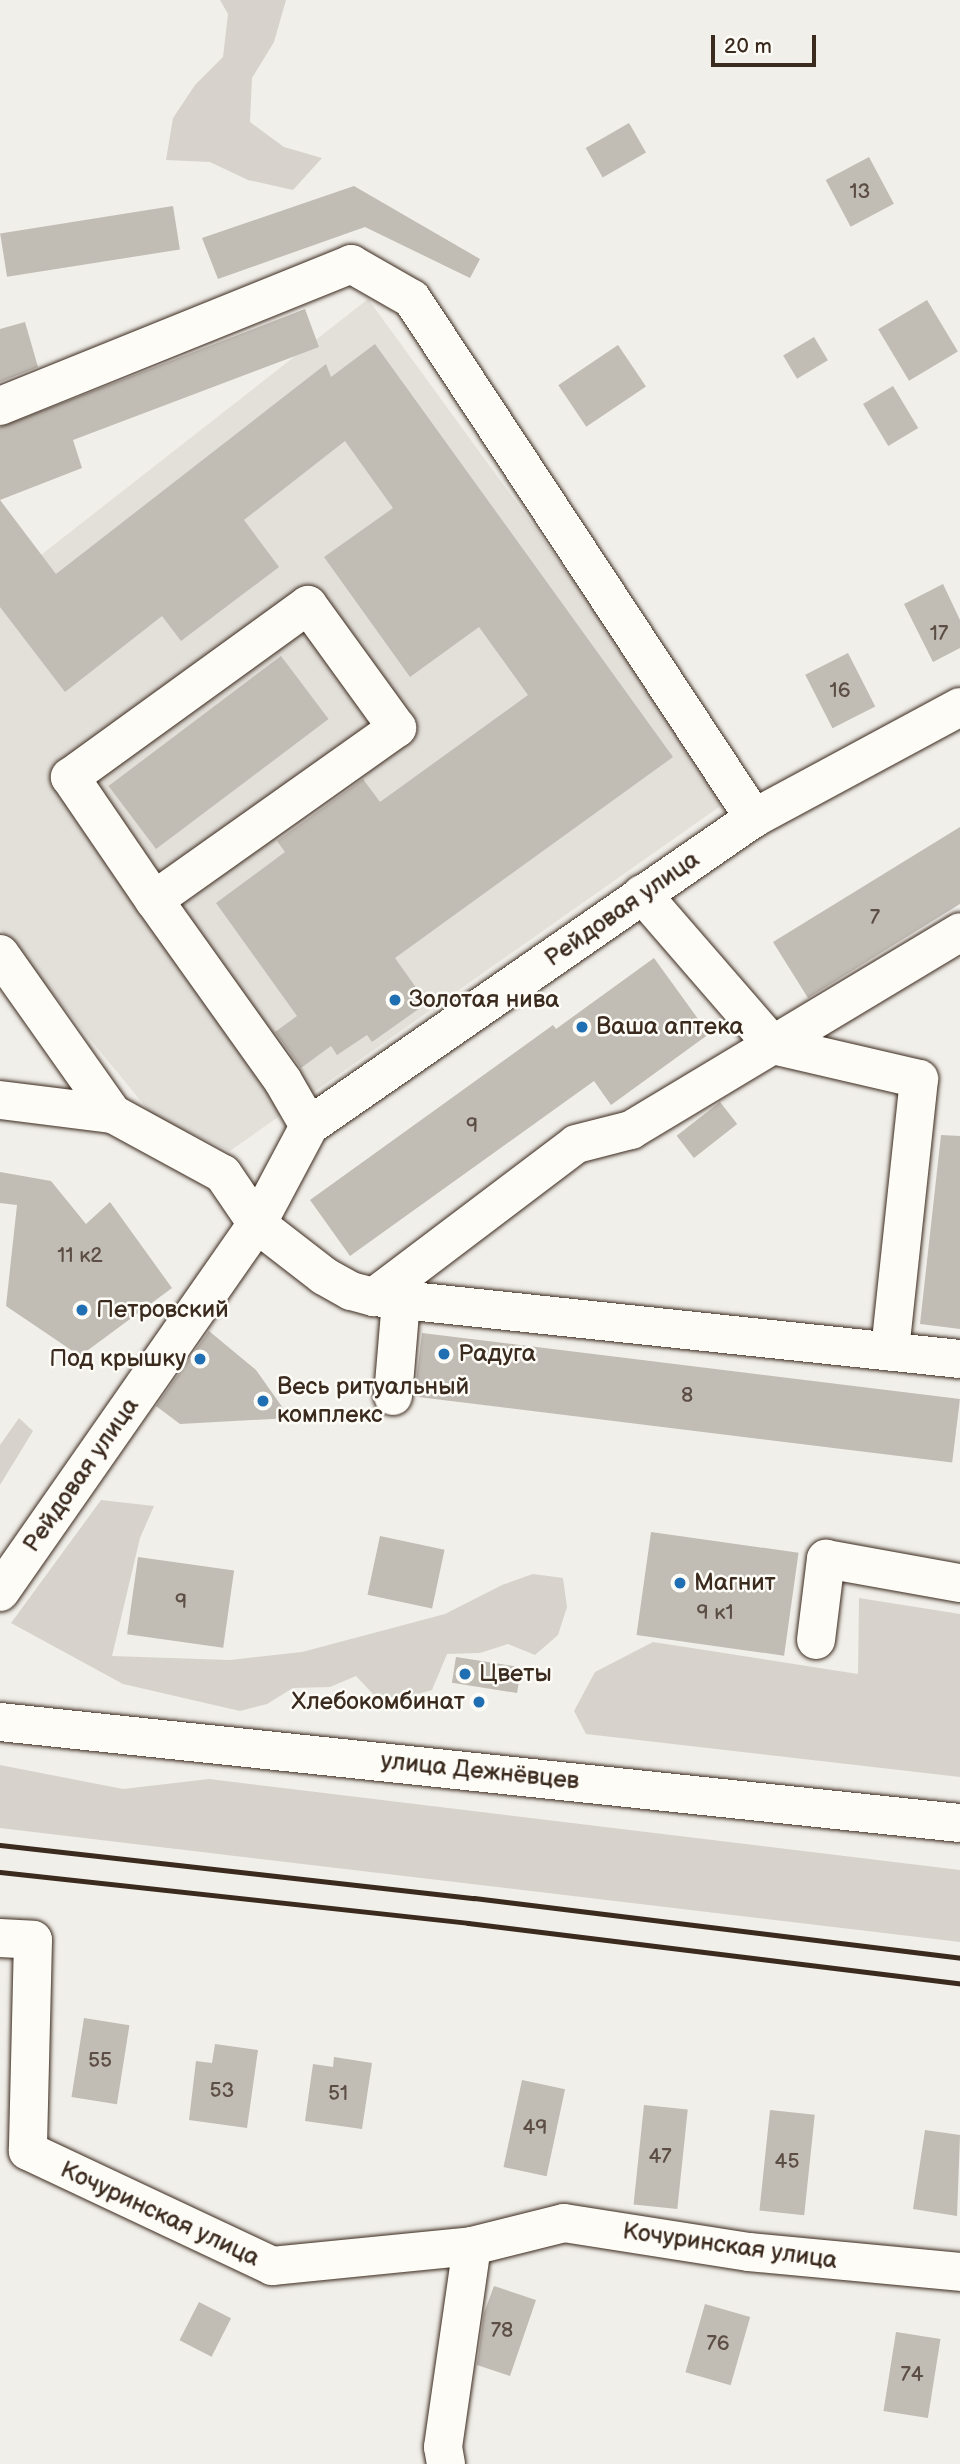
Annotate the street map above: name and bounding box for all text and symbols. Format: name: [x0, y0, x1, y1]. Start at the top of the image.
scale bar: [715, 21, 820, 65]
text: 20 m: [724, 34, 772, 59]
house number: 13: [849, 179, 871, 205]
house number: 17: [930, 621, 948, 647]
house number: 16: [830, 678, 850, 704]
street label: Рейдовая улица: [539, 845, 705, 973]
house number: 7: [870, 905, 880, 931]
place label: Золотая нива: [409, 986, 559, 1014]
marker: Золотая нива: [387, 992, 403, 1008]
place label: Ваша аптека: [596, 1013, 744, 1041]
marker: Ваша аптека: [574, 1019, 590, 1035]
house number: 9: [466, 1113, 478, 1139]
house number: 11 к2: [57, 1243, 103, 1269]
place label: Петровский: [96, 1296, 229, 1324]
marker: Петровский: [74, 1302, 90, 1318]
place label: Радуга: [458, 1340, 536, 1368]
place label: Под крышку: [49, 1345, 186, 1373]
marker: Радуга: [436, 1346, 452, 1362]
marker: Под крышку: [192, 1351, 208, 1367]
place label: Весь ритуальный комплекс: [277, 1373, 469, 1429]
house number: 8: [681, 1383, 693, 1409]
street label: Рейдовая улица: [17, 1392, 145, 1558]
marker: Весь ритуальный комплекс: [255, 1393, 271, 1409]
place label: Магнит: [694, 1569, 776, 1597]
marker: Магнит: [672, 1575, 688, 1591]
house number: 9: [175, 1589, 187, 1615]
house number: 9 к1: [696, 1600, 734, 1626]
place label: Цветы: [479, 1660, 552, 1688]
marker: Цветы: [457, 1666, 473, 1682]
place label: Хлебокомбинат: [292, 1688, 465, 1716]
marker: Хлебокомбинат: [471, 1694, 487, 1710]
street label: улица Дежнёвцев: [379, 1746, 581, 1796]
house number: 55: [88, 2048, 112, 2074]
house number: 53: [210, 2078, 234, 2104]
house number: 51: [328, 2081, 348, 2107]
house number: 49: [523, 2115, 547, 2141]
house number: 47: [648, 2144, 672, 2170]
house number: 45: [775, 2149, 799, 2175]
street label: Кочуринская улица: [56, 2155, 264, 2273]
street label: Кочуринская улица: [621, 2217, 839, 2275]
house number: 78: [491, 2318, 513, 2344]
house number: 76: [706, 2331, 730, 2357]
house number: 74: [900, 2362, 924, 2388]

